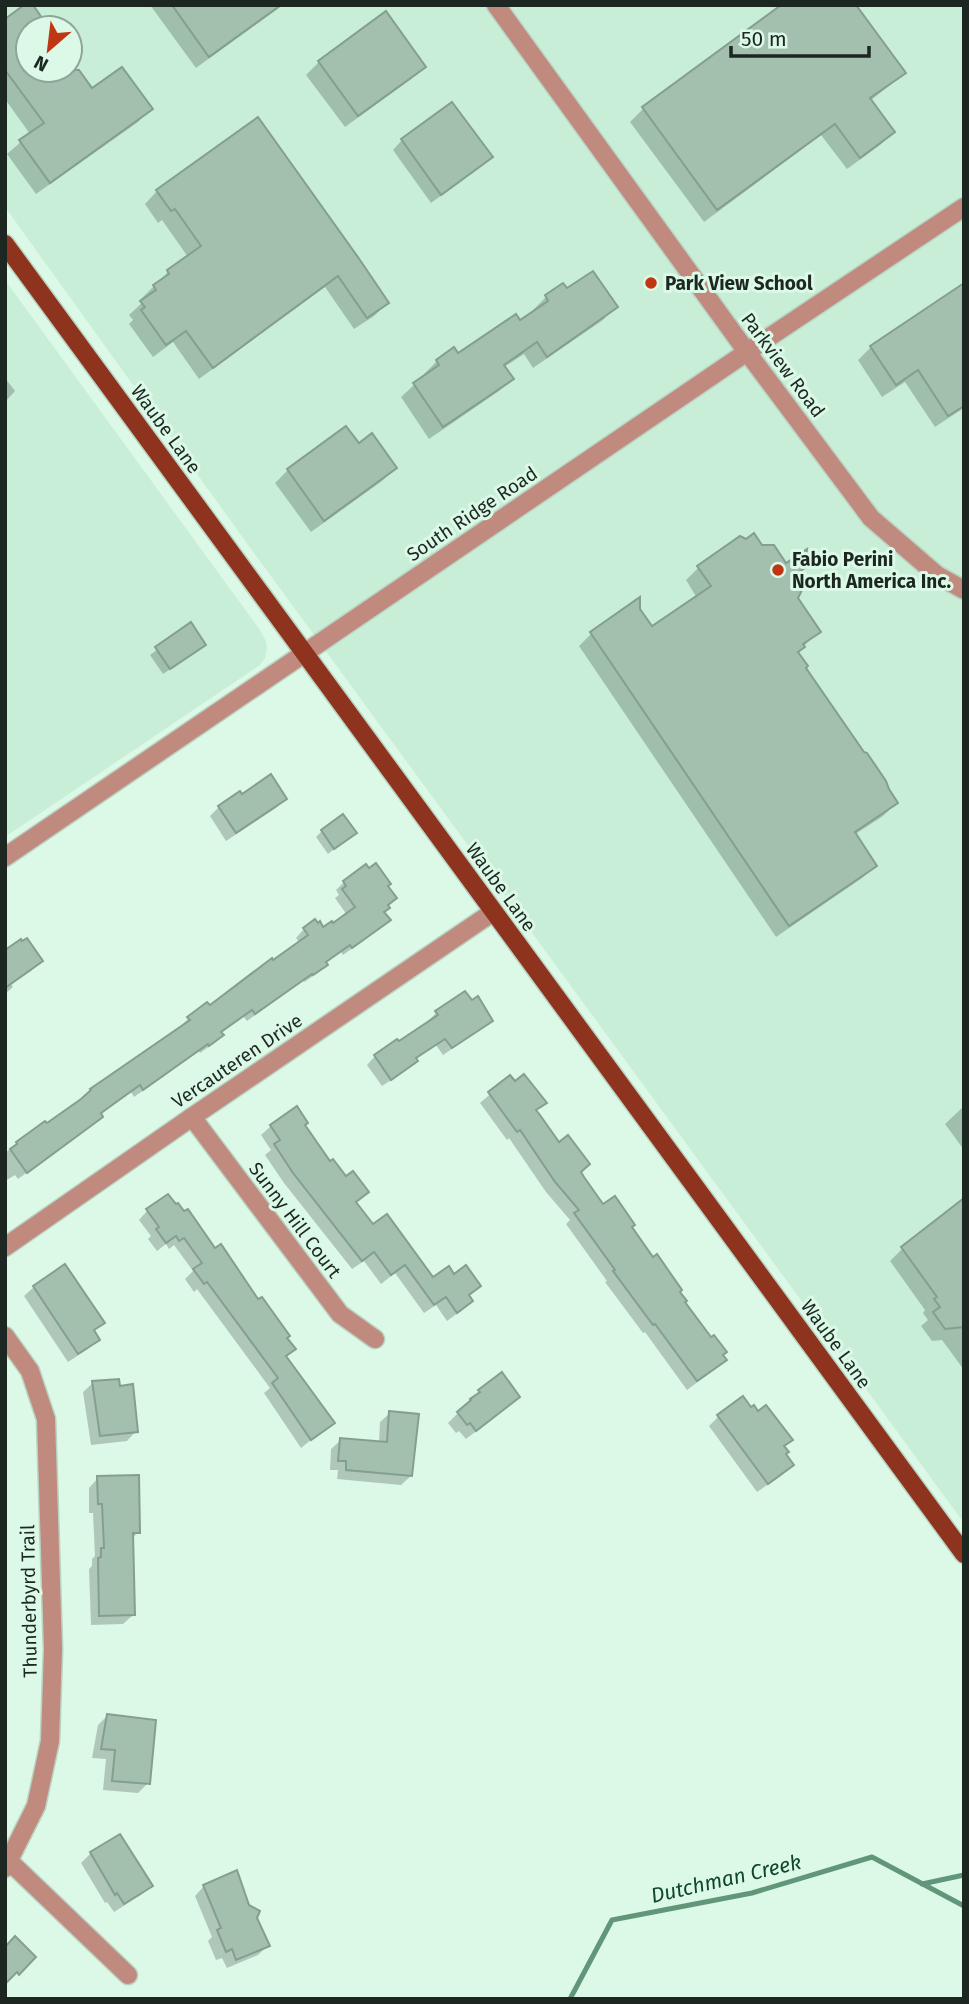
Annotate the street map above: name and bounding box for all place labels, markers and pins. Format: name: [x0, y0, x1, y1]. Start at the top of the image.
place label: Park View School: [665, 272, 813, 295]
marker: Park View School: [643, 275, 659, 291]
place label: Fabio Perini North America Inc.: [792, 548, 951, 593]
marker: Fabio Perini North America Inc.: [770, 562, 786, 578]

